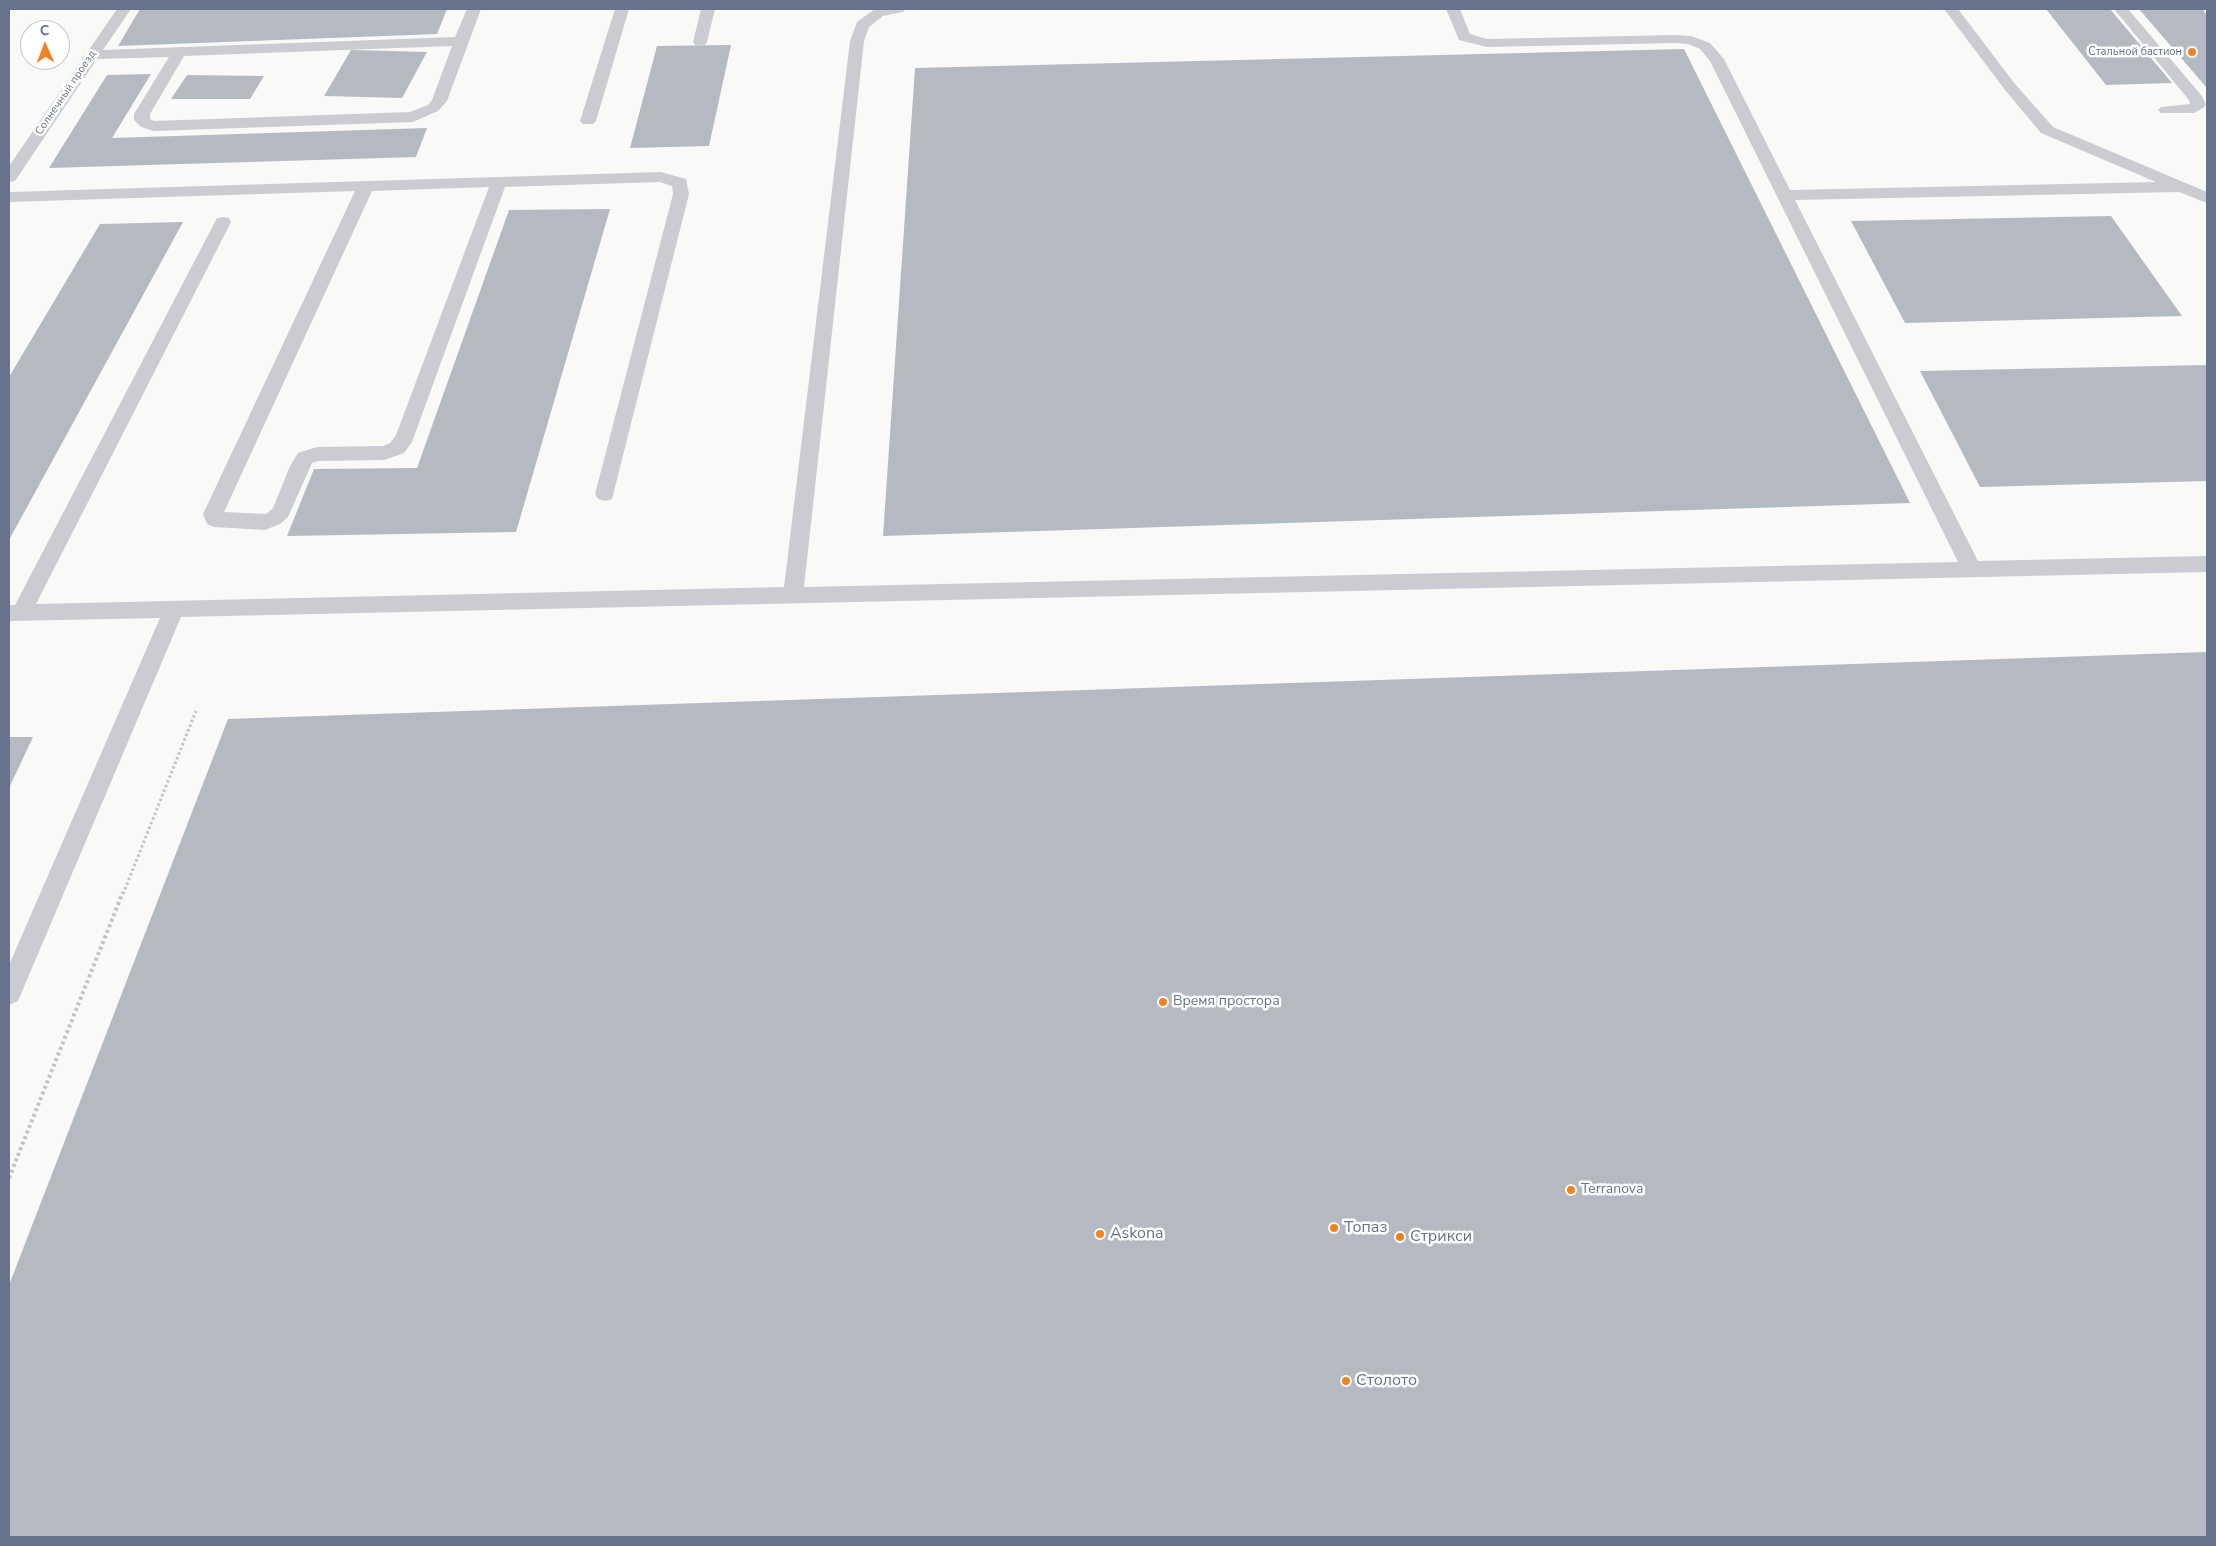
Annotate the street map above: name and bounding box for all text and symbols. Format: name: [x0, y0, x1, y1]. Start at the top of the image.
north arrow: [20, 20, 70, 70]
text: С: [39, 21, 50, 40]
place label: Стальной бастион: [2088, 45, 2182, 59]
marker: Стальной бастион: [2186, 46, 2198, 58]
street label: Солнечный проезд: [33, 48, 99, 138]
place label: Время простора: [1173, 994, 1280, 1010]
marker: Время простора: [1157, 996, 1169, 1008]
place label: Terranova: [1581, 1182, 1643, 1198]
marker: Terranova: [1565, 1184, 1577, 1196]
place label: Топаз: [1344, 1218, 1387, 1238]
marker: Топаз: [1328, 1222, 1340, 1234]
place label: Askona: [1110, 1224, 1164, 1244]
place label: Стрикси: [1410, 1227, 1472, 1247]
marker: Askona: [1094, 1228, 1106, 1240]
marker: Стрикси: [1394, 1231, 1406, 1243]
place label: Столото: [1356, 1371, 1417, 1391]
marker: Столото: [1340, 1375, 1352, 1387]

